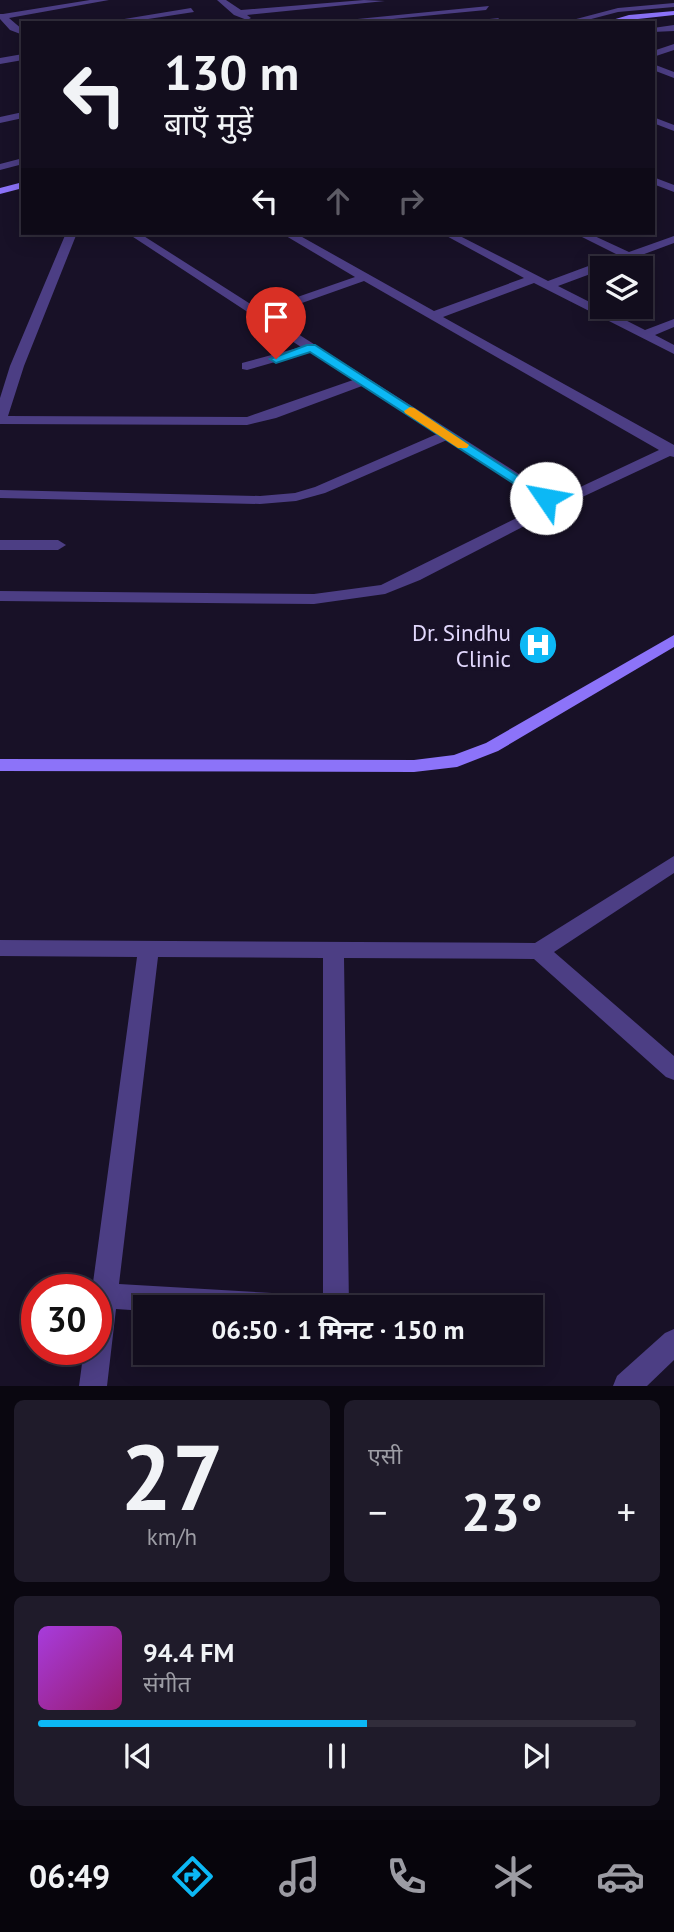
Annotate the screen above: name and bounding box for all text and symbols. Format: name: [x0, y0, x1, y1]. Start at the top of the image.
text: 130 m: [164, 40, 299, 104]
icon: left: [49, 49, 140, 140]
text: बाएँ मुड़ें: [164, 102, 253, 144]
icon: left: [246, 182, 284, 220]
icon: ahead: [319, 182, 357, 220]
icon: right: [392, 182, 430, 220]
map controls: [590, 256, 653, 319]
button: layers: [590, 256, 653, 319]
pin: [246, 287, 306, 359]
icon: arrive: [257, 298, 295, 336]
position arrow: [509, 461, 583, 535]
place label: Dr. Sindhu Clinic: [412, 618, 511, 673]
hospital icon: Dr. Sindhu Clinic: [517, 624, 559, 666]
speed limit sign: 30: [21, 1274, 112, 1365]
text: 06:50 · 1 मिनट · 150 m: [211, 1313, 465, 1346]
text: 27: [120, 1417, 224, 1535]
text: एसी: [368, 1441, 402, 1470]
text: 23°: [461, 1478, 543, 1545]
text: −: [368, 1487, 387, 1536]
text: +: [617, 1487, 636, 1536]
text: km/h: [147, 1522, 197, 1551]
text: 94.4 FM: [143, 1636, 234, 1669]
text: संगीत: [143, 1669, 191, 1698]
icon: previous: [119, 1737, 157, 1775]
icon: pause: [318, 1737, 356, 1775]
icon: next: [517, 1737, 555, 1775]
icon: directions: [168, 1852, 217, 1901]
icon: music: [275, 1852, 324, 1901]
icon: phone: [382, 1852, 431, 1901]
icon: climate: [489, 1852, 538, 1901]
icon: car: [596, 1852, 645, 1901]
text: 06:49: [29, 1855, 110, 1897]

